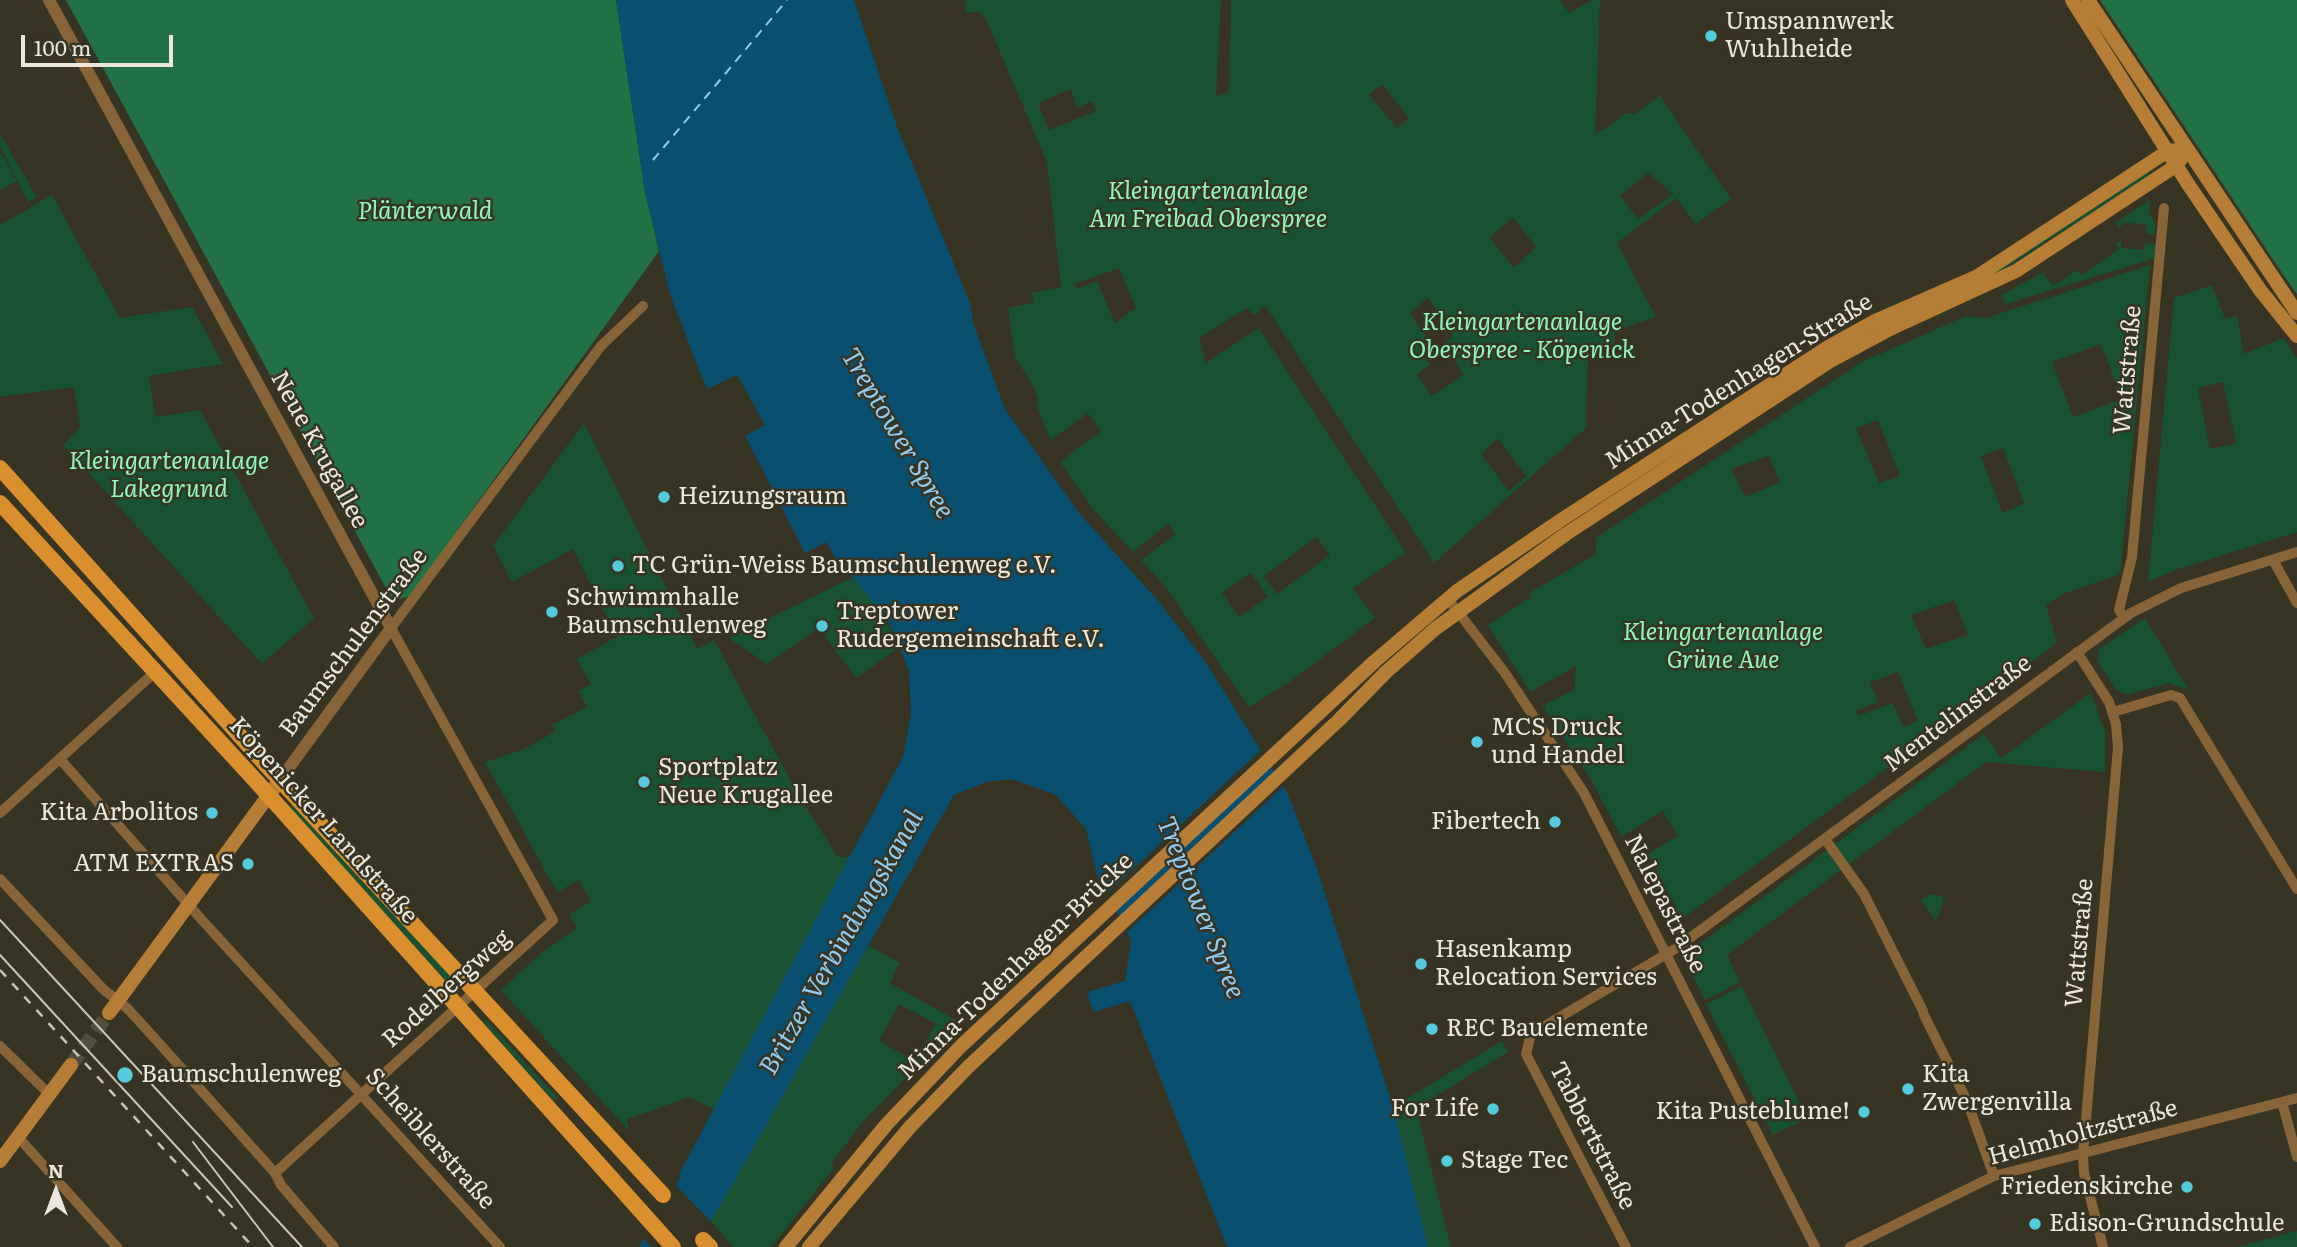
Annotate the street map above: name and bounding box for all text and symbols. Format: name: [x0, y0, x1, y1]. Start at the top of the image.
place label: Umspannwerk Wuhlheide: [1725, 8, 1894, 64]
scale bar: [24, 21, 177, 65]
marker: Umspannwerk Wuhlheide: [1703, 28, 1719, 44]
text: 100 m: [34, 31, 91, 62]
park label: Kleingartenanlage Am Freibad Oberspree: [1089, 178, 1327, 234]
park label: Plänterwald: [357, 198, 493, 226]
street label: Minna-Todenhagen-Straße: [1600, 288, 1878, 476]
street label: Wattstraße: [2108, 304, 2148, 436]
park label: Kleingartenanlage Oberspree - Köpenick: [1409, 309, 1635, 365]
water label: Treptower Spree: [834, 343, 960, 525]
street label: Neue Krugallee: [264, 366, 374, 534]
park label: Kleingartenanlage Lakegrund: [69, 448, 269, 504]
place label: Heizungsraum: [678, 483, 847, 511]
marker: Heizungsraum: [656, 489, 672, 505]
street label: Baumschulenstraße: [274, 543, 434, 743]
place label: TC Grün-Weiss Baumschulenweg e.V.: [632, 552, 1057, 580]
marker: TC Grün-Weiss Baumschulenweg e.V.: [610, 558, 626, 574]
place label: Schwimmhalle Baumschulenweg: [566, 584, 767, 640]
place label: Treptower Rudergemeinschaft e.V.: [836, 598, 1105, 654]
marker: Schwimmhalle Baumschulenweg: [544, 604, 560, 620]
marker: Treptower Rudergemeinschaft e.V.: [814, 618, 830, 634]
park label: Kleingartenanlage Grüne Aue: [1623, 619, 1823, 675]
street label: Mentelinstraße: [1879, 649, 2037, 779]
street label: Köpenicker Landstraße: [223, 712, 423, 930]
place label: MCS Druck und Handel: [1491, 714, 1625, 770]
marker: MCS Druck und Handel: [1469, 734, 1485, 750]
place label: Sportplatz Neue Krugallee: [658, 754, 833, 810]
marker: Sportplatz Neue Krugallee: [636, 774, 652, 790]
place label: Kita Arbolitos: [40, 799, 198, 827]
marker: Kita Arbolitos: [204, 805, 220, 821]
water label: Britzer Verbindungskanal: [753, 805, 931, 1081]
place label: Fibertech: [1431, 808, 1541, 836]
water label: Treptower Spree: [1149, 813, 1251, 1003]
marker: Fibertech: [1547, 814, 1563, 830]
street label: Nalepastraße: [1618, 830, 1712, 978]
street label: Minna-Todenhagen-Brücke: [893, 847, 1139, 1087]
place label: ATM EXTRAS: [74, 850, 234, 878]
marker: ATM EXTRAS: [240, 856, 256, 872]
street label: Wattstraße: [2060, 877, 2100, 1009]
street label: Rodelbergweg: [377, 924, 517, 1054]
place label: Hasenkamp Relocation Services: [1435, 936, 1657, 992]
marker: Hasenkamp Relocation Services: [1413, 956, 1429, 972]
place label: REC Bauelemente: [1446, 1015, 1648, 1043]
marker: REC Bauelemente: [1424, 1021, 1440, 1037]
street label: Tabbertstraße: [1542, 1057, 1642, 1215]
place label: Baumschulenweg: [141, 1061, 342, 1089]
place label: Kita Zwergenvilla: [1922, 1061, 2072, 1117]
street label: Scheiblerstraße: [359, 1062, 501, 1216]
marker: Baumschulenweg: [115, 1065, 135, 1085]
marker: Kita Zwergenvilla: [1900, 1081, 1916, 1097]
street label: Helmholtzstraße: [1985, 1094, 2181, 1172]
place label: For Life: [1390, 1095, 1479, 1123]
place label: Kita Pusteblume!: [1655, 1098, 1850, 1126]
marker: For Life: [1485, 1101, 1501, 1117]
marker: Kita Pusteblume!: [1856, 1104, 1872, 1120]
place label: Stage Tec: [1461, 1147, 1568, 1175]
marker: Stage Tec: [1439, 1153, 1455, 1169]
north arrow: [21, 1156, 91, 1226]
text: N: [48, 1156, 64, 1184]
place label: Friedenskirche: [2000, 1173, 2173, 1201]
marker: Friedenskirche: [2179, 1179, 2195, 1195]
place label: Edison-Grundschule: [2049, 1210, 2284, 1238]
marker: Edison-Grundschule: [2027, 1216, 2043, 1232]

